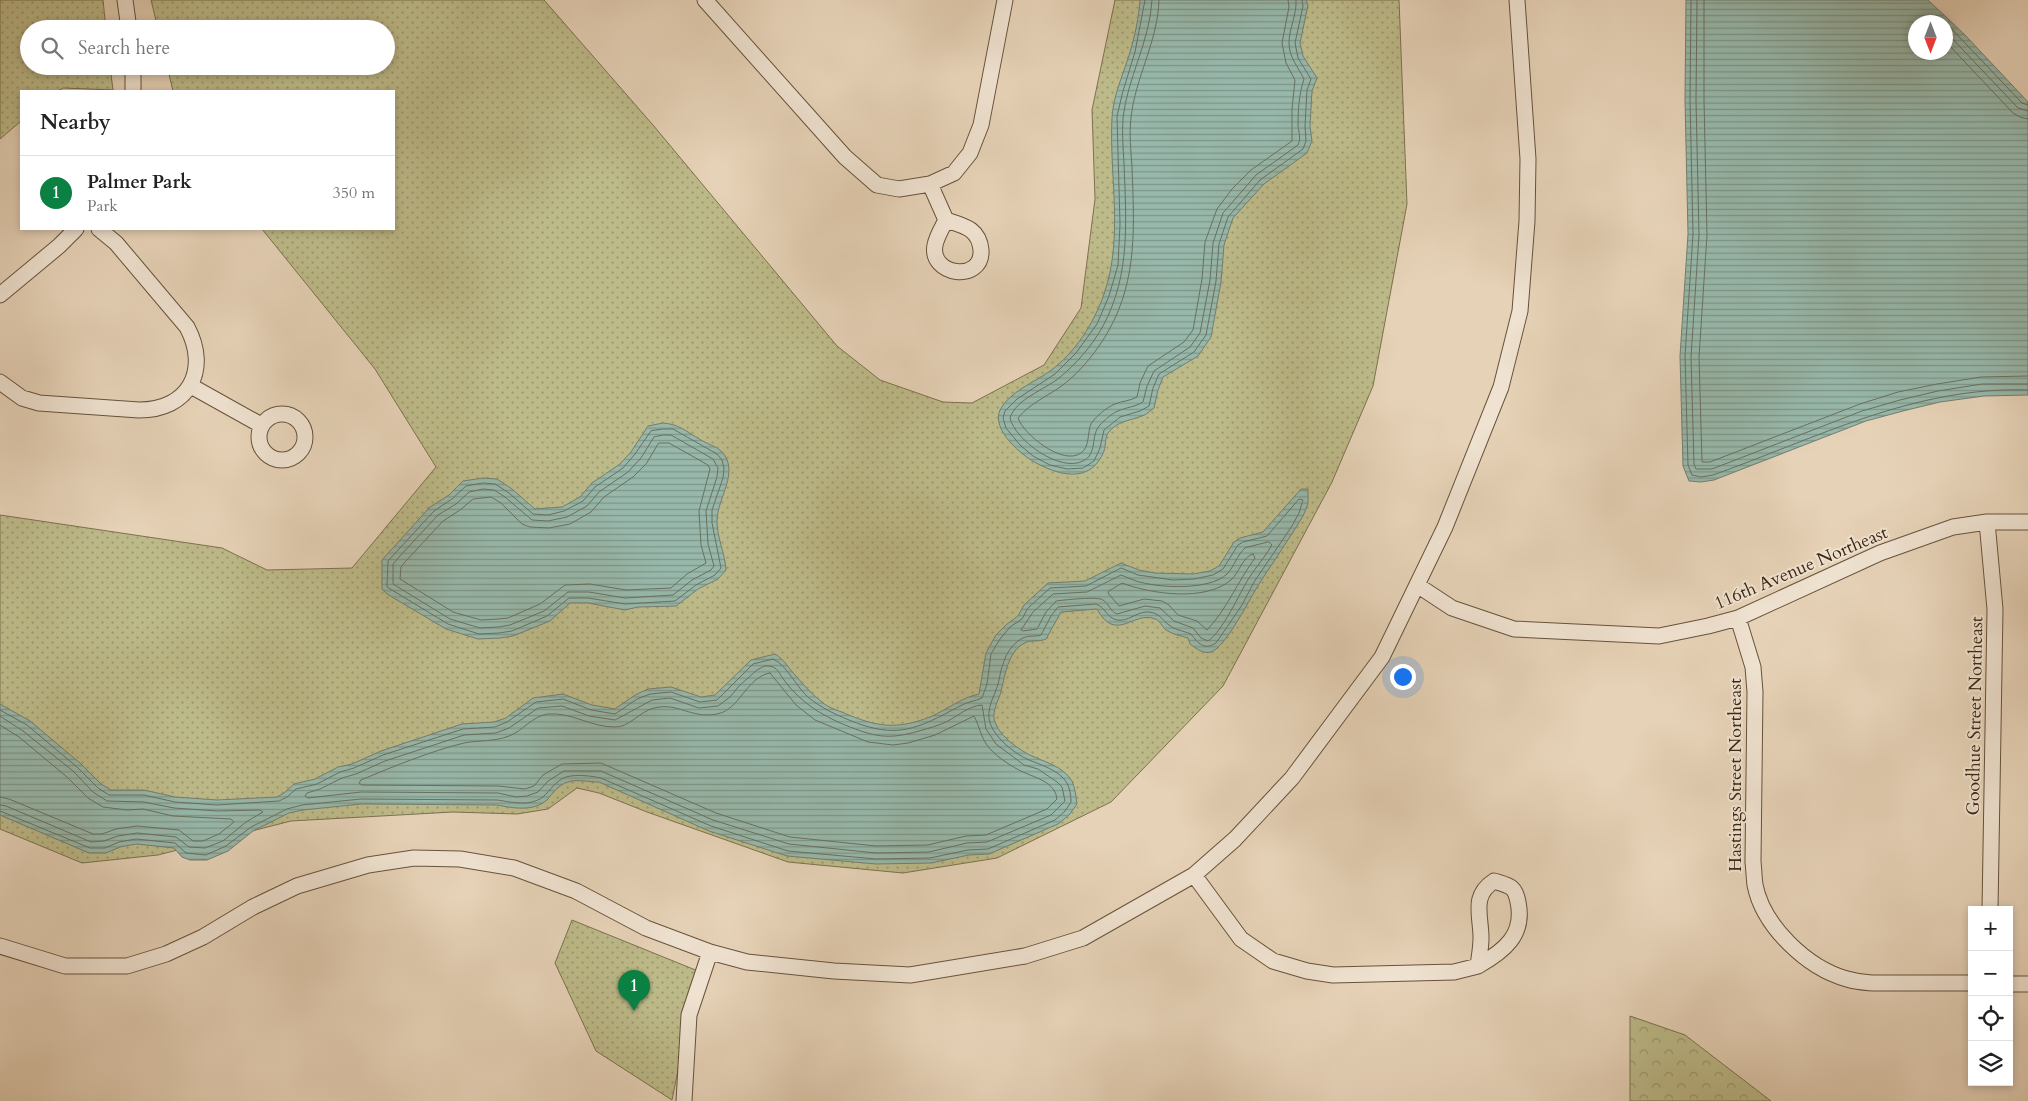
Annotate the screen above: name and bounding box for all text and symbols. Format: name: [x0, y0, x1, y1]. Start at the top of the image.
north arrow: [1908, 15, 1953, 60]
search box: [20, 20, 395, 75]
icon: search: [38, 34, 66, 62]
text: Search here: [78, 35, 170, 61]
text: Nearby: [40, 108, 111, 137]
text: Palmer Park: [87, 169, 192, 195]
text: 1: [52, 182, 60, 204]
text: 350 m: [333, 182, 375, 204]
text: Park: [87, 195, 118, 217]
street label: 116th Avenue Northeast: [1710, 520, 1892, 616]
street label: Goodhue Street Northeast: [1961, 616, 1989, 816]
your location: [1390, 664, 1416, 690]
street label: Hastings Street Northeast: [1723, 678, 1748, 872]
map controls: [1968, 906, 2013, 1086]
button: +: [1968, 906, 2013, 951]
button: −: [1968, 951, 2013, 996]
pin: 1: [618, 970, 650, 1011]
button: locate: [1968, 996, 2013, 1041]
button: layers: [1968, 1041, 2013, 1086]

